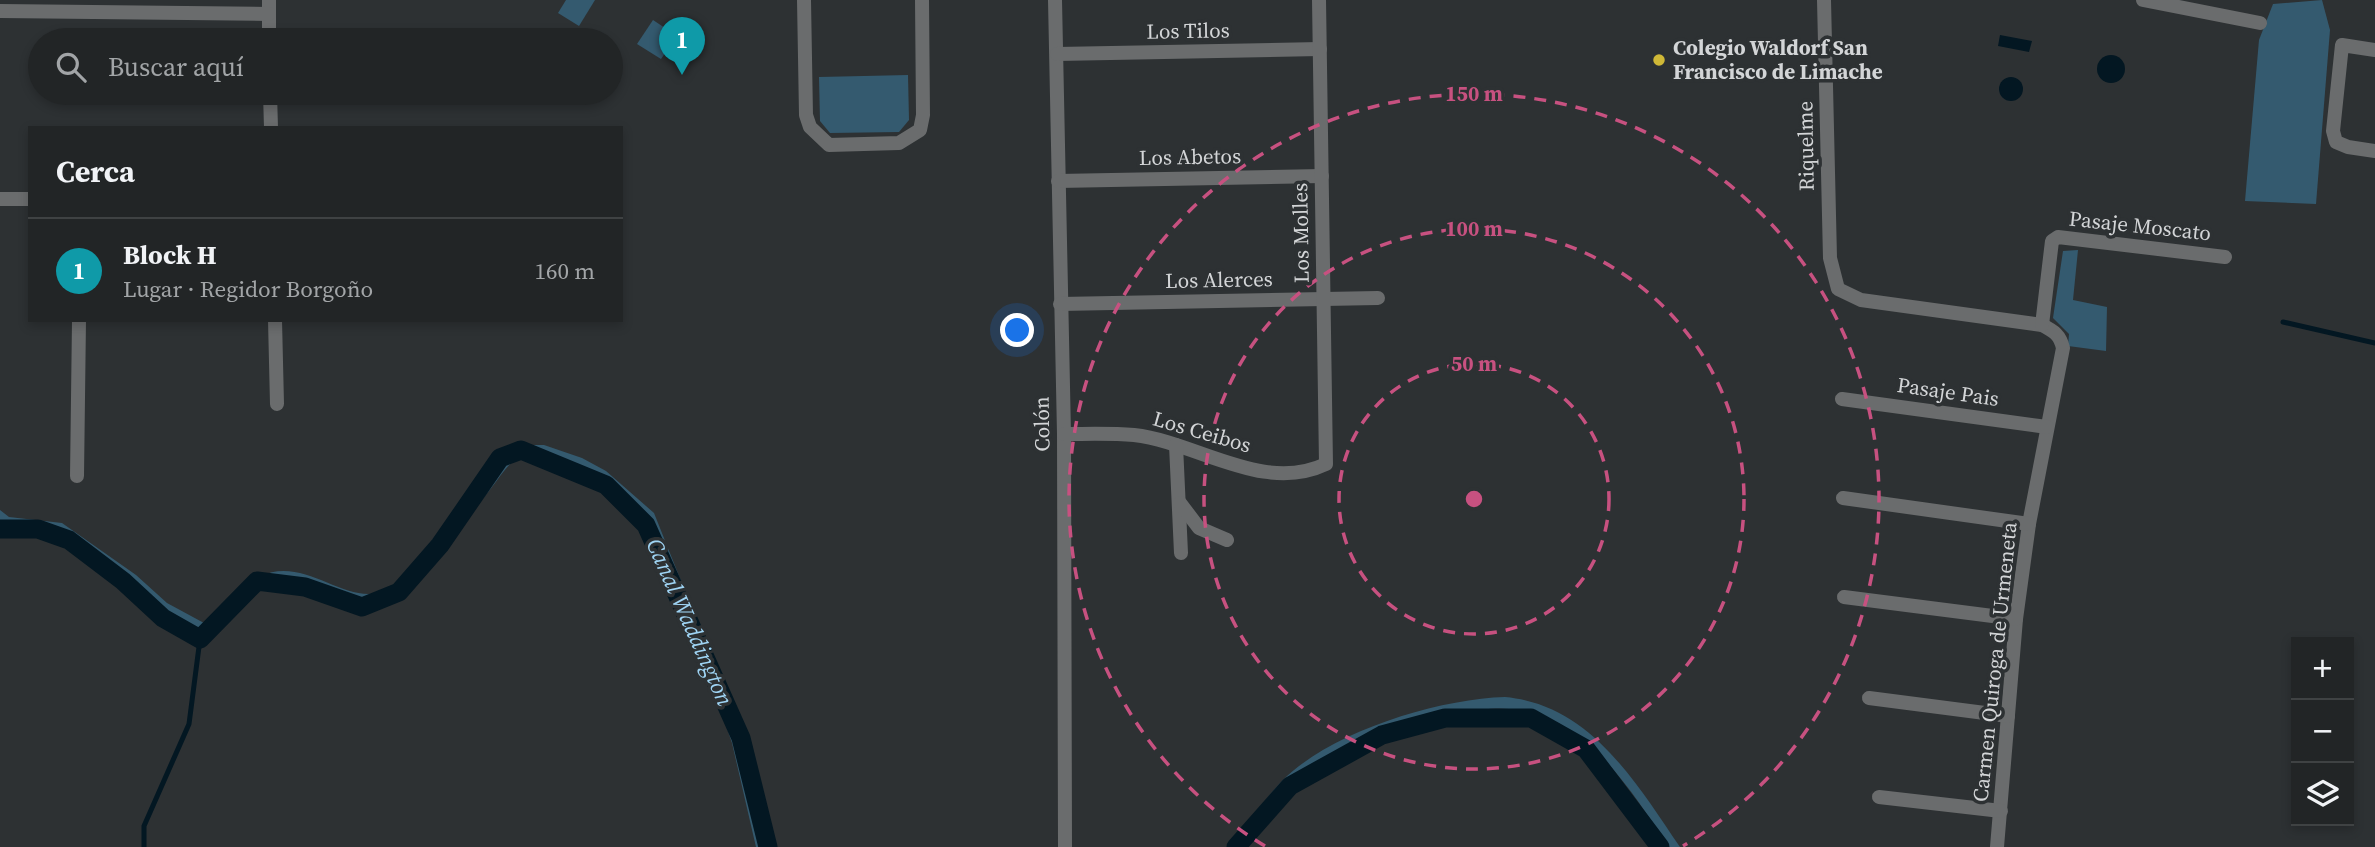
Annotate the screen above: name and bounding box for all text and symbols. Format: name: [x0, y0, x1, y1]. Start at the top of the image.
street label: Los Tilos: [1146, 15, 1230, 46]
pin: 1: [659, 17, 705, 75]
search box: [28, 28, 623, 105]
place label: Colegio Waldorf San Francisco de Limache: [1673, 33, 1883, 86]
icon: search: [52, 48, 90, 86]
text: Buscar aquí: [108, 49, 244, 85]
marker: Colegio Waldorf San Francisco de Limache: [1651, 52, 1667, 68]
text: 150 m: [1445, 79, 1503, 108]
street label: Riquelme: [1790, 101, 1821, 191]
street label: Los Abetos: [1139, 141, 1241, 172]
text: Cerca: [56, 151, 135, 192]
street label: Los Molles: [1285, 183, 1316, 283]
street label: Pasaje Moscato: [2068, 204, 2213, 247]
text: 100 m: [1445, 214, 1503, 243]
text: Block H: [123, 237, 217, 273]
text: 1: [73, 255, 85, 287]
text: 160 m: [534, 255, 595, 287]
street label: Los Alerces: [1165, 264, 1273, 295]
text: Lugar · Regidor Borgoño: [123, 273, 373, 305]
your location: [1000, 313, 1034, 347]
text: 50 m: [1451, 349, 1497, 378]
street label: Pasaje Pais: [1895, 370, 2001, 413]
street label: Colón: [1027, 396, 1056, 452]
street label: Los Ceibos: [1150, 404, 1255, 459]
centre of rings: [1462, 487, 1486, 511]
street label: Carmen Quiroga de Urmeneta: [1965, 520, 2024, 803]
water label: Canal Waddington: [639, 533, 741, 711]
map controls: [2291, 637, 2354, 826]
button: +: [2291, 637, 2354, 700]
button: −: [2291, 700, 2354, 763]
button: layers: [2291, 763, 2354, 826]

